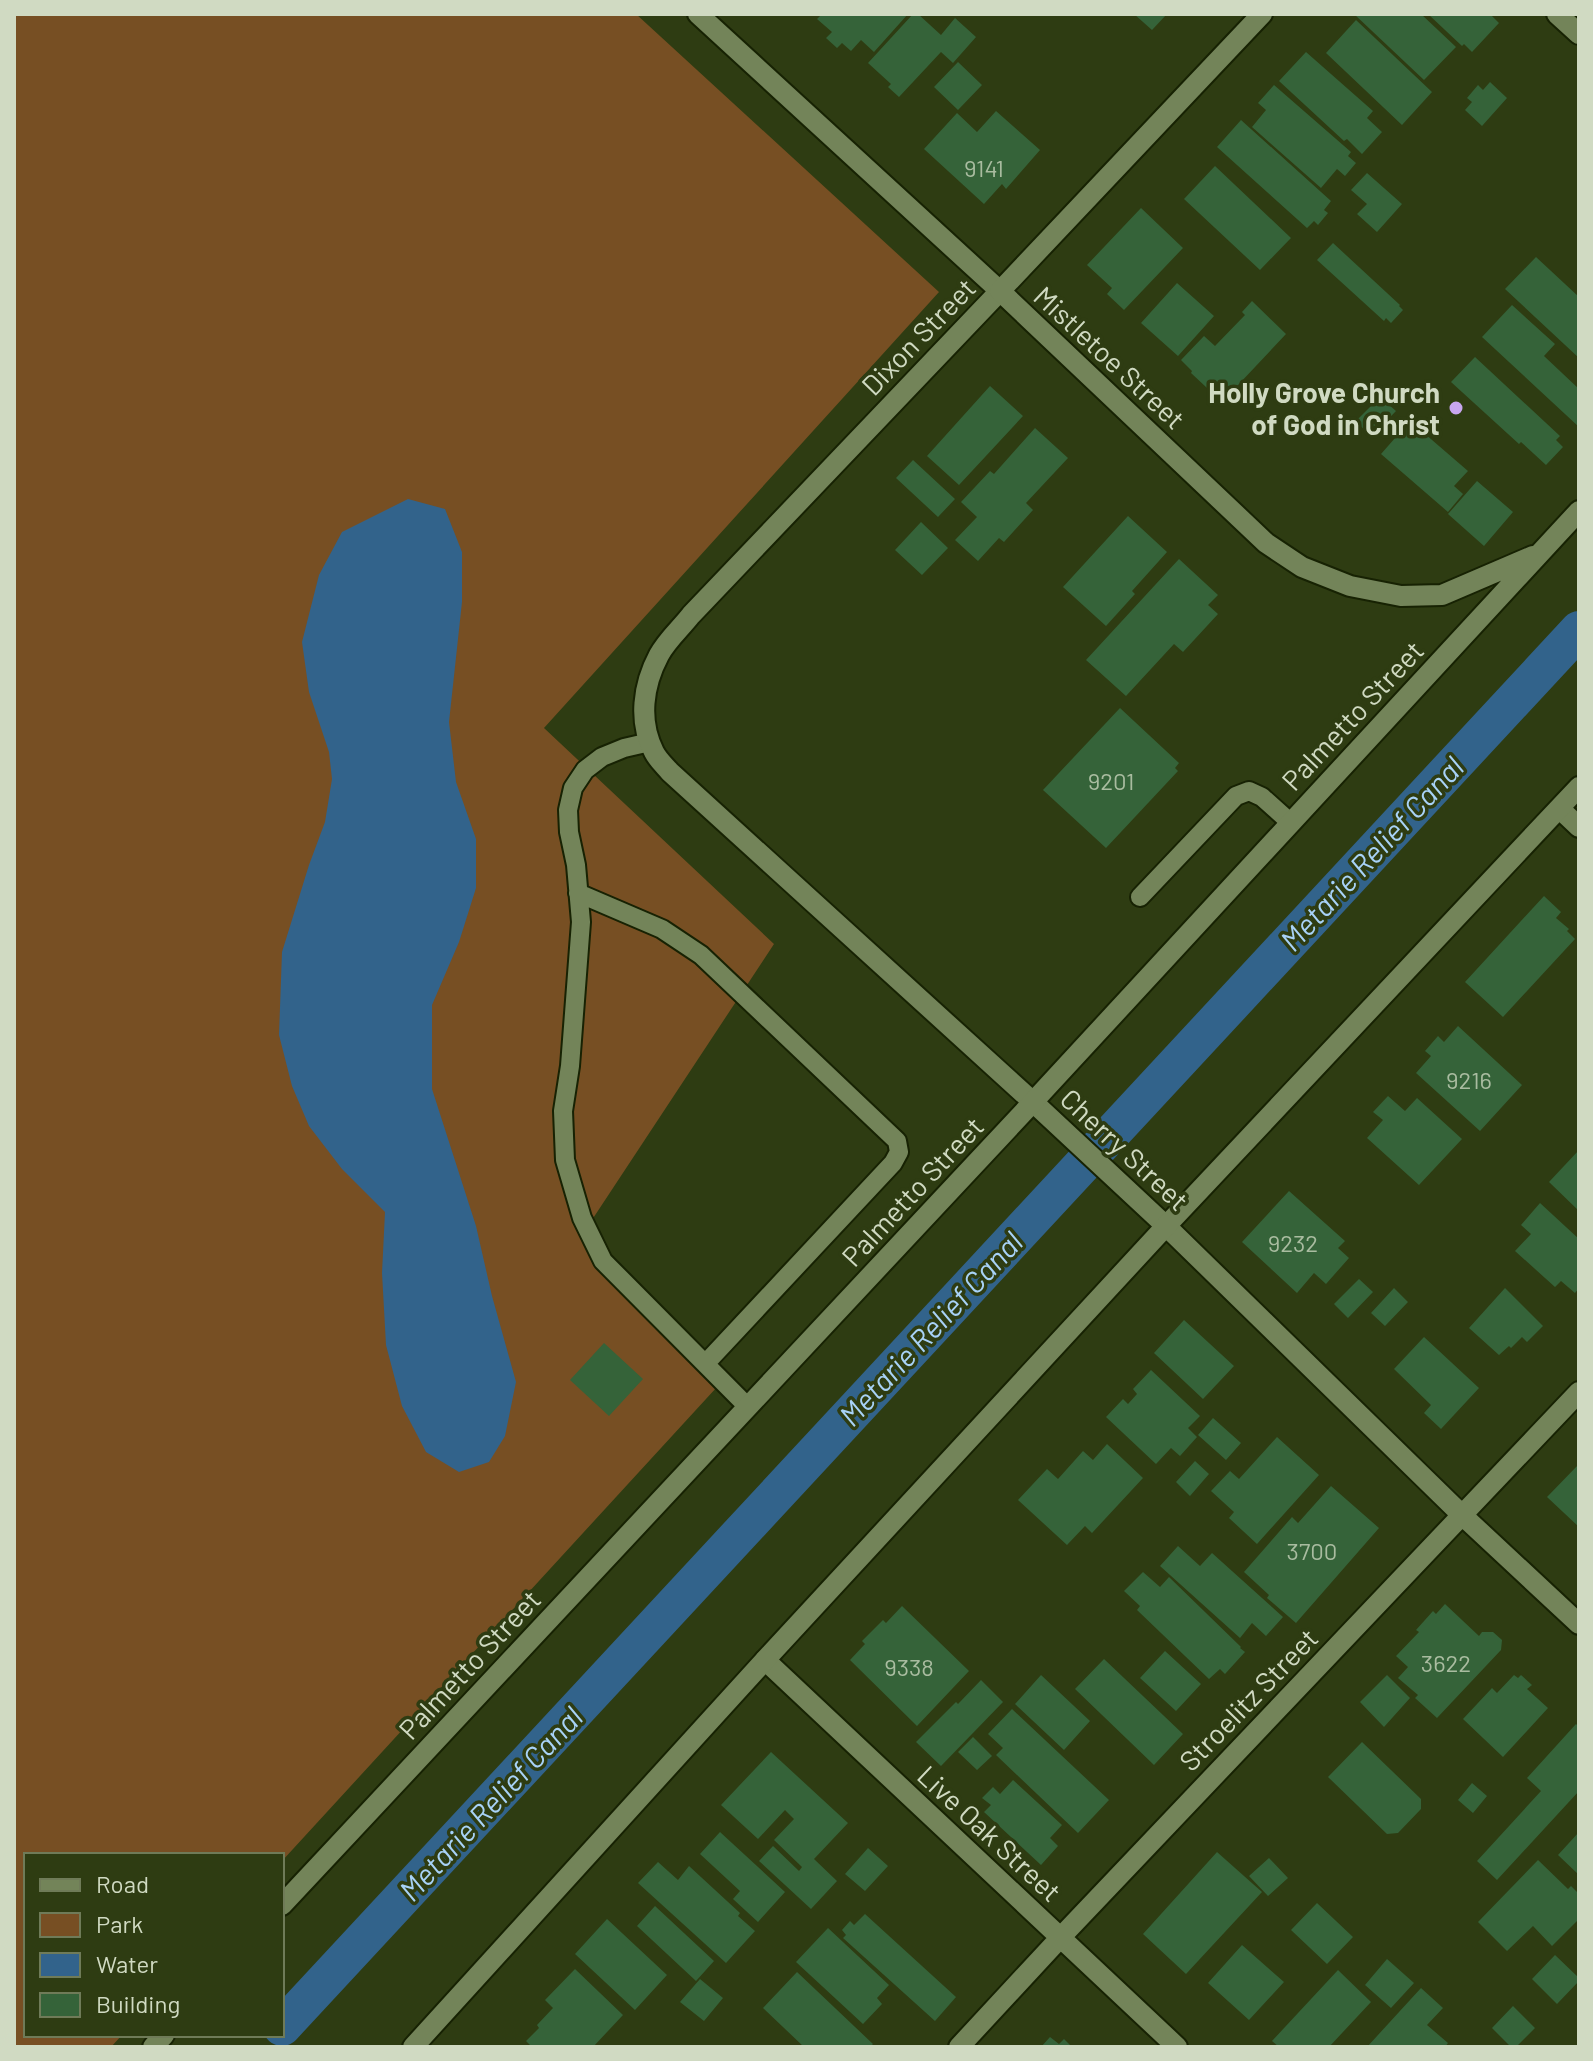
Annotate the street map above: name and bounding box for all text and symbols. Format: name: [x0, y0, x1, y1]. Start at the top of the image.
house number: 9141: [964, 153, 1004, 182]
street label: Dixon Street: [854, 270, 982, 402]
street label: Mistletoe Street: [1027, 278, 1193, 436]
place label: Holly Grove Church of God in Christ: [1208, 375, 1440, 441]
marker: Holly Grove Church of God in Christ: [1447, 399, 1465, 417]
street label: Palmetto Street: [1274, 633, 1430, 797]
water label: Metarie Relief Canal: [1272, 748, 1470, 957]
house number: 9201: [1088, 766, 1134, 795]
house number: 9216: [1446, 1065, 1492, 1094]
street label: Cherry Street: [1054, 1081, 1196, 1217]
street label: Palmetto Street: [834, 1109, 990, 1273]
water label: Metarie Relief Canal: [831, 1223, 1029, 1432]
house number: 9232: [1268, 1228, 1318, 1257]
house number: 3700: [1287, 1536, 1337, 1565]
street label: Palmetto Street: [391, 1582, 547, 1746]
street label: Stroelitz Street: [1171, 1621, 1325, 1777]
house number: 3622: [1421, 1648, 1471, 1677]
house number: 9338: [884, 1652, 934, 1681]
water label: Metarie Relief Canal: [391, 1698, 589, 1907]
street label: Live Oak Street: [911, 1758, 1069, 1908]
legend: [24, 1853, 284, 2037]
text: Road: [96, 1869, 149, 1898]
text: Park: [96, 1909, 143, 1938]
text: Water: [96, 1949, 158, 1978]
text: Building: [96, 1989, 180, 2018]

